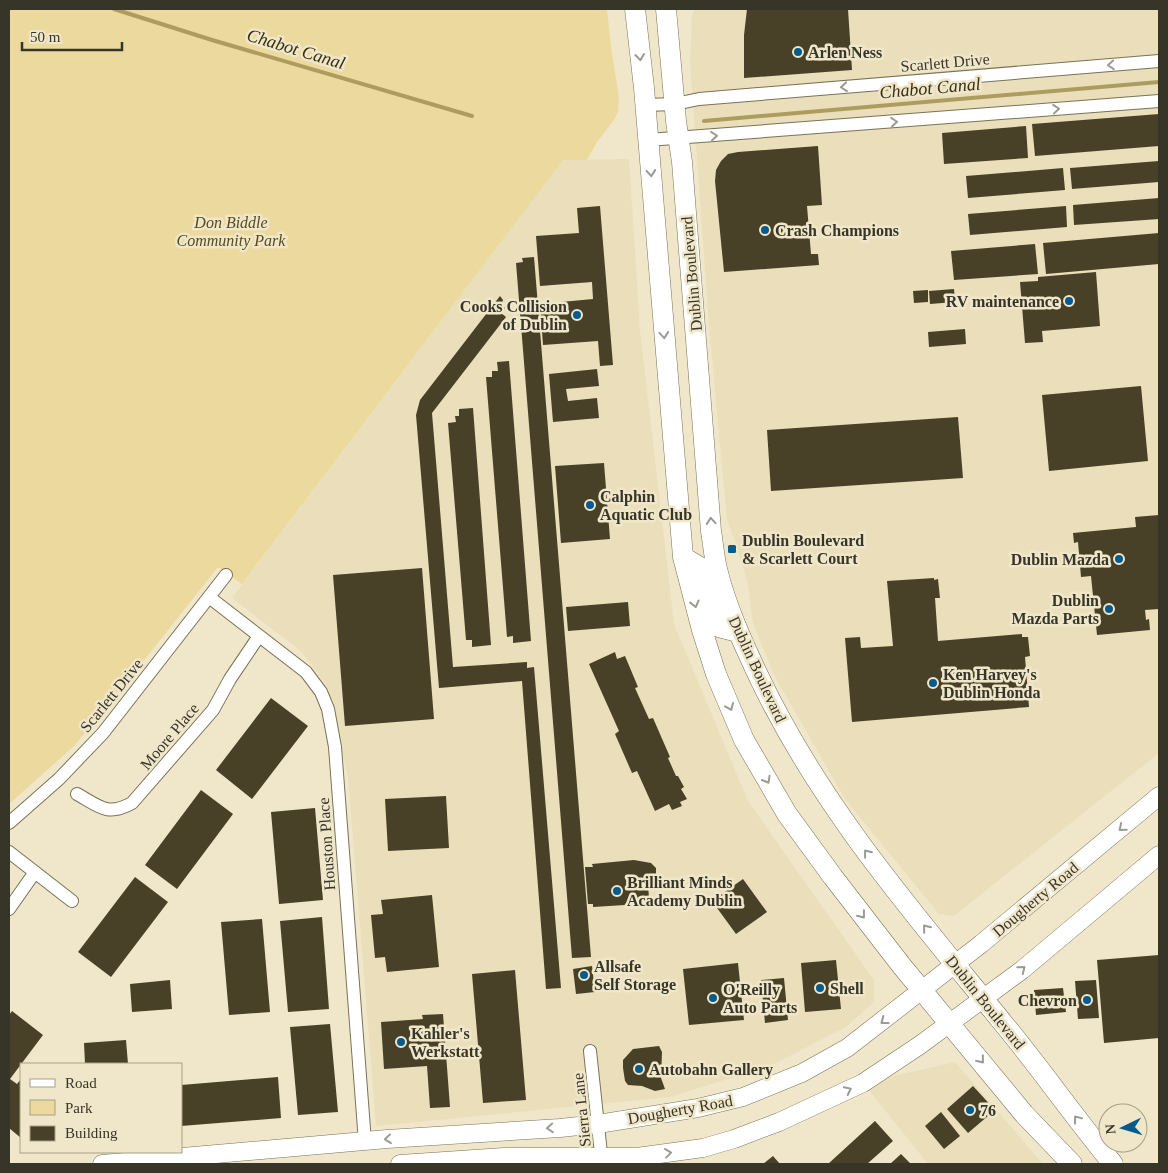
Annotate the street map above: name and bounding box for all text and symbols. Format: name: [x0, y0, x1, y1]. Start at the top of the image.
scale bar: [22, 20, 122, 52]
water label: Chabot Canal: [245, 25, 347, 73]
text: 50 m: [30, 29, 61, 45]
place label: Arlen Ness: [808, 44, 882, 61]
marker: Arlen Ness: [792, 46, 804, 58]
street label: Scarlett Drive: [900, 50, 990, 75]
one-way arrow: [635, 54, 646, 62]
one-way arrow: [1106, 59, 1114, 70]
water label: Chabot Canal: [879, 74, 981, 102]
one-way arrow: [840, 81, 848, 92]
one-way arrow: [1052, 104, 1060, 115]
one-way arrow: [890, 117, 898, 128]
one-way arrow: [710, 131, 718, 142]
one-way arrow: [645, 169, 656, 177]
park label: Don Biddle Community Park: [177, 214, 286, 250]
street label: Dublin Boulevard: [678, 216, 705, 332]
place label: Crash Champions: [775, 222, 899, 240]
marker: Crash Champions: [759, 224, 771, 236]
place label: RV maintenance: [946, 293, 1059, 310]
marker: RV maintenance: [1063, 295, 1075, 307]
place label: Cooks Collision of Dublin: [460, 298, 567, 333]
marker: Cooks Collision of Dublin: [571, 309, 583, 321]
one-way arrow: [658, 331, 669, 339]
place label: Calphin Aquatic Club: [600, 488, 692, 524]
marker: Calphin Aquatic Club: [584, 499, 596, 511]
one-way arrow: [705, 516, 716, 524]
place label: Dublin Boulevard & Scarlett Court: [742, 532, 864, 567]
marker: Dublin Boulevard & Scarlett Court: [726, 543, 738, 555]
place label: Dublin Mazda: [1011, 551, 1109, 568]
marker: Dublin Mazda: [1113, 553, 1125, 565]
place label: Dublin Mazda Parts: [1011, 592, 1099, 627]
one-way arrow: [689, 600, 700, 609]
marker: Dublin Mazda Parts: [1103, 603, 1115, 615]
street label: Dublin Boulevard: [726, 613, 790, 725]
street label: Scarlett Drive: [77, 655, 146, 735]
place label: Ken Harvey's Dublin Honda: [943, 666, 1040, 701]
marker: Ken Harvey's Dublin Honda: [927, 677, 939, 689]
street label: Moore Place: [137, 700, 202, 773]
one-way arrow: [724, 702, 734, 711]
one-way arrow: [761, 775, 771, 784]
street label: Houston Place: [315, 797, 338, 891]
one-way arrow: [1118, 822, 1127, 831]
one-way arrow: [864, 850, 872, 859]
street label: Dougherty Road: [989, 859, 1082, 941]
place label: Brilliant Minds Academy Dublin: [627, 874, 742, 910]
marker: Brilliant Minds Academy Dublin: [611, 885, 623, 897]
one-way arrow: [857, 910, 866, 919]
one-way arrow: [923, 925, 931, 934]
street label: Dublin Boulevard: [943, 952, 1028, 1052]
place label: Allsafe Self Storage: [594, 958, 676, 994]
one-way arrow: [1017, 965, 1026, 974]
marker: Allsafe Self Storage: [578, 969, 590, 981]
place label: Shell: [830, 980, 864, 997]
place label: O'Reilly Auto Parts: [723, 981, 797, 1016]
marker: Shell: [814, 982, 826, 994]
marker: O'Reilly Auto Parts: [707, 992, 719, 1004]
place label: Chevron: [1018, 992, 1077, 1009]
marker: Chevron: [1081, 994, 1093, 1006]
one-way arrow: [881, 1015, 890, 1023]
place label: Kahler's Werkstatt: [411, 1025, 480, 1060]
marker: Kahler's Werkstatt: [395, 1036, 407, 1048]
one-way arrow: [975, 1055, 984, 1064]
place label: Autobahn Gallery: [649, 1061, 773, 1079]
legend: [20, 1063, 182, 1153]
marker: Autobahn Gallery: [633, 1063, 645, 1075]
street label: Sierra Lane: [569, 1072, 594, 1148]
text: Road: [65, 1075, 97, 1091]
one-way arrow: [843, 1085, 852, 1096]
street label: Dougherty Road: [626, 1092, 734, 1128]
text: Park: [65, 1100, 93, 1116]
place label: 76: [980, 1102, 996, 1119]
north arrow: [1098, 1103, 1148, 1153]
marker: 76: [964, 1104, 976, 1116]
one-way arrow: [1074, 1115, 1083, 1125]
one-way arrow: [545, 1123, 553, 1134]
text: N: [1103, 1123, 1118, 1135]
text: Building: [65, 1125, 118, 1141]
one-way arrow: [383, 1133, 391, 1144]
one-way arrow: [665, 1148, 673, 1159]

